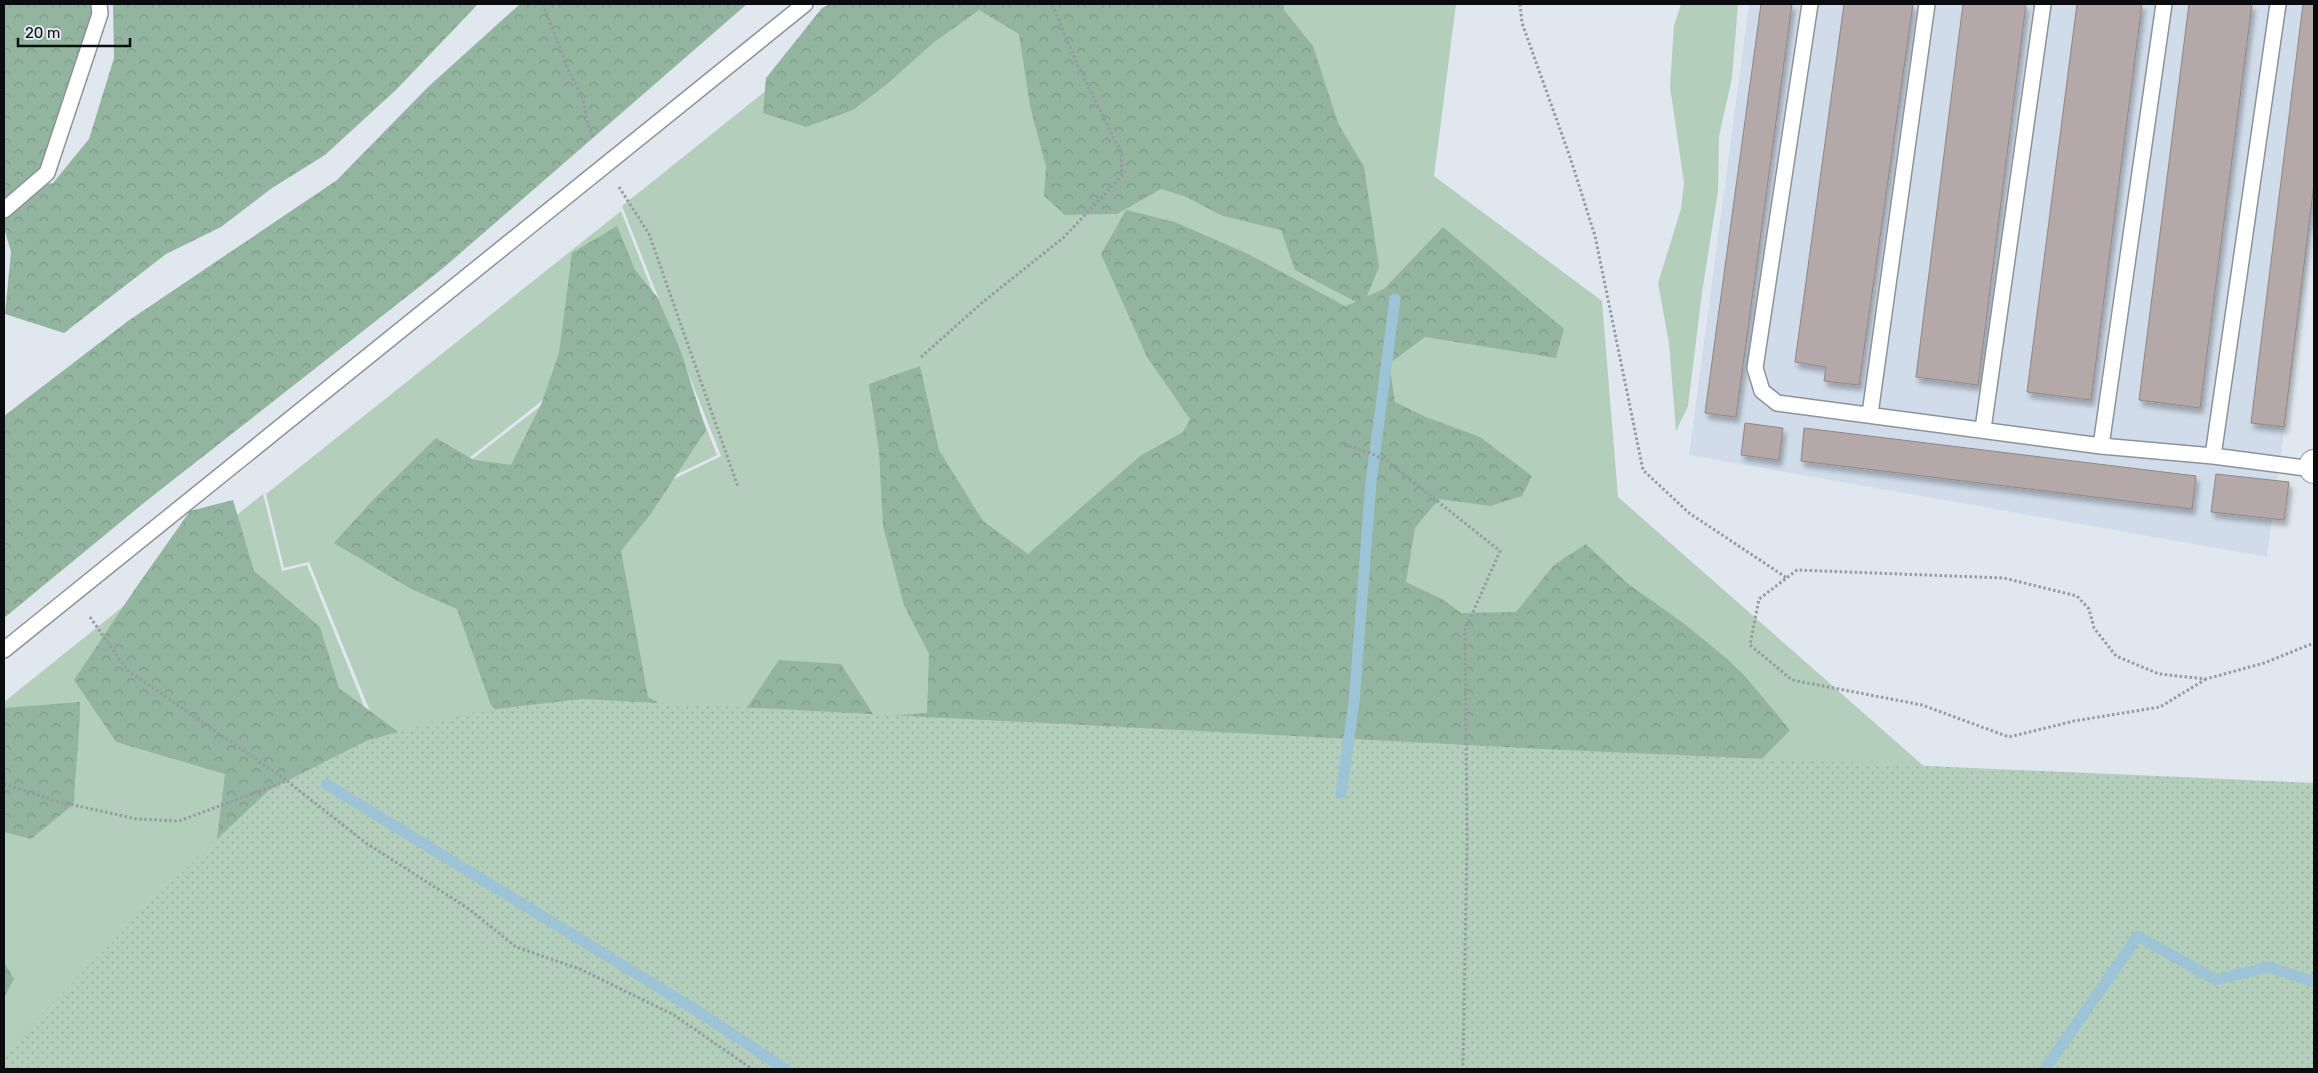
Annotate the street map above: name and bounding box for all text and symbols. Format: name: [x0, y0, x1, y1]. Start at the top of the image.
scale bar: [18, 15, 130, 47]
text: 20 m: [25, 24, 60, 42]

